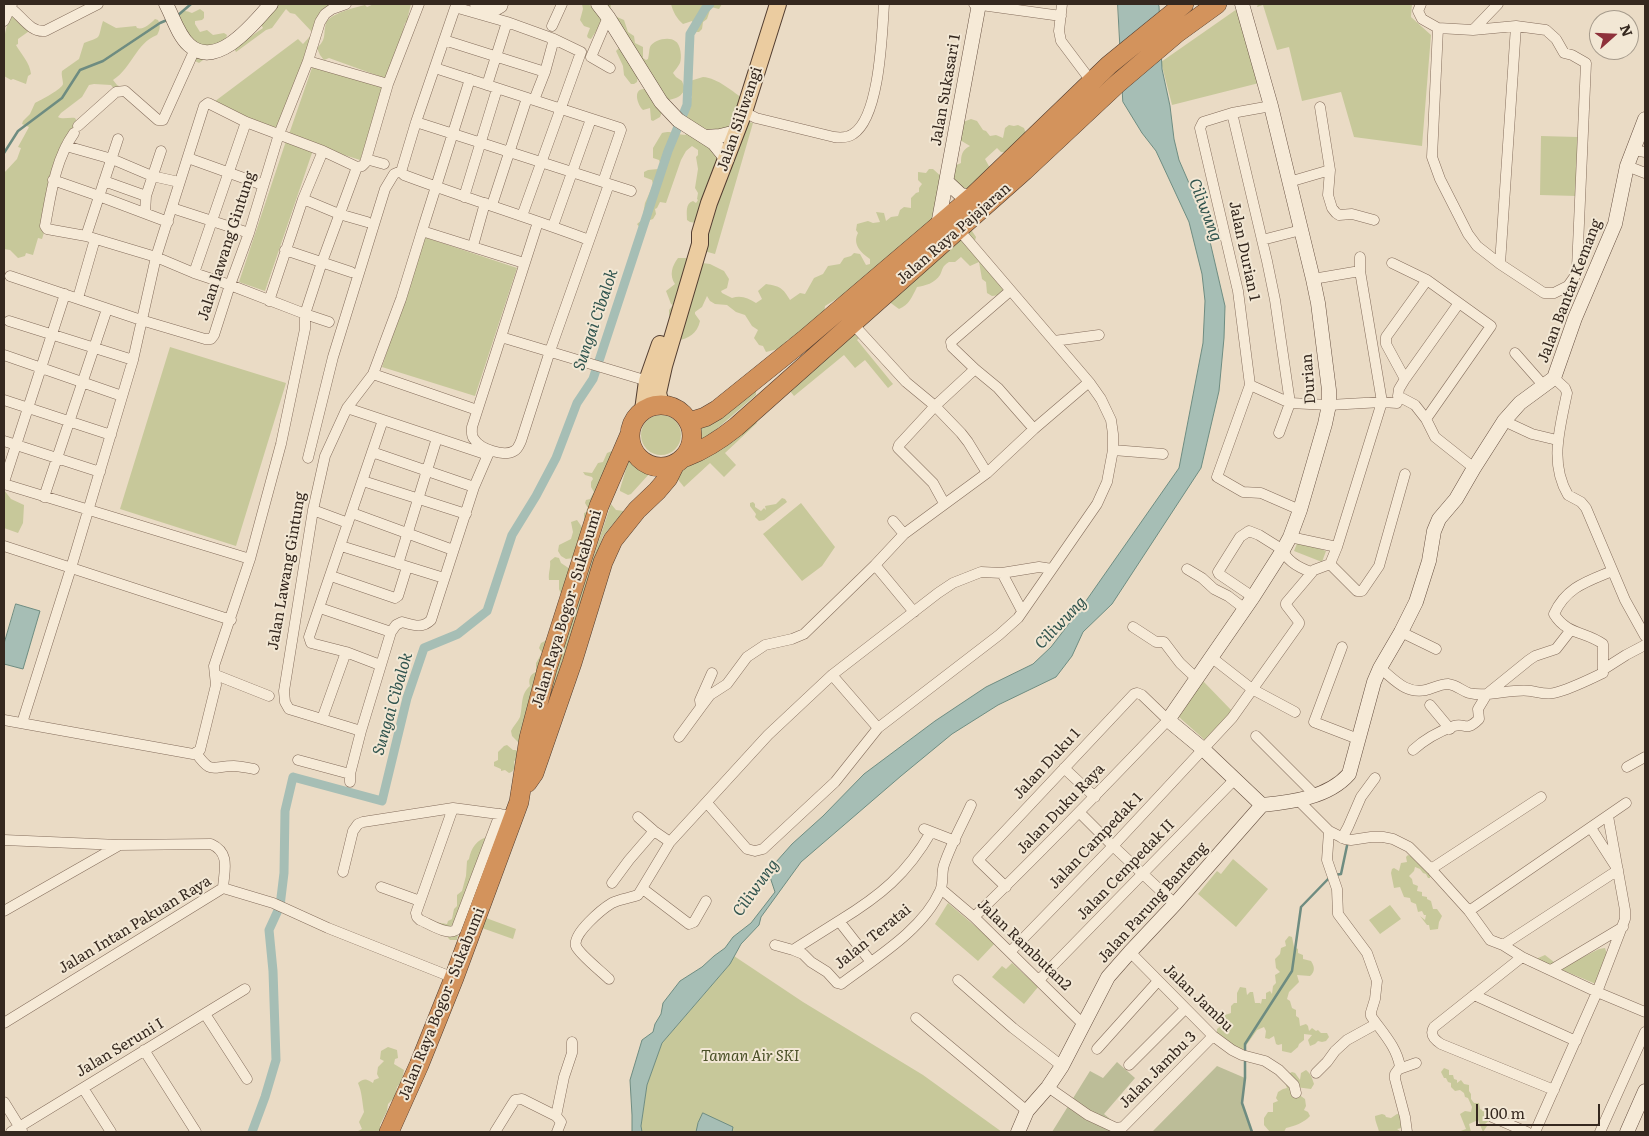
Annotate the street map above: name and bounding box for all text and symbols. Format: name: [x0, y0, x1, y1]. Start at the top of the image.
north arrow: [1589, 10, 1639, 60]
text: N: [1616, 21, 1639, 39]
street label: Jalan Sukasari 1: [927, 33, 965, 147]
street label: Jalan Siliwangi: [714, 64, 766, 174]
street label: Jalan lawang Gintung: [194, 169, 260, 323]
water label: Ciliwung: [1184, 176, 1226, 244]
street label: Jalan Raya Pajajaran: [893, 179, 1015, 289]
street label: Jalan Durian 1: [1225, 199, 1263, 303]
street label: Jalan Bantar Kemang: [1534, 217, 1606, 365]
water label: Sungai Cibalok: [570, 267, 622, 373]
street label: Durian: [1298, 353, 1320, 405]
street label: Jalan Lawang Gintung: [264, 491, 310, 651]
street label: Jalan Raya Bogor - Sukabumi: [528, 508, 606, 710]
water label: Ciliwung: [1031, 593, 1091, 653]
water label: Sungai Cibalok: [369, 650, 417, 758]
street label: Jalan Duku 1: [1010, 725, 1084, 803]
street label: Jalan Duku Raya: [1013, 760, 1109, 858]
street label: Jalan Campedak 1: [1045, 789, 1147, 893]
street label: Jalan Cempedak II: [1073, 816, 1179, 924]
street label: Jalan Parung Banteng: [1094, 839, 1212, 967]
water label: Ciliwung: [729, 856, 783, 920]
street label: Jalan Intan Pakuan Raya: [55, 872, 215, 978]
street label: Jalan Rambutan2: [973, 895, 1075, 995]
street label: Jalan Teratai: [831, 901, 915, 973]
street label: Jalan Raya Bogor - Sukabumi: [395, 905, 489, 1103]
street label: Jalan Jambu: [1159, 960, 1237, 1036]
street label: Jalan Seruni I: [73, 1015, 167, 1081]
street label: Jalan Jambu 3: [1116, 1028, 1200, 1112]
park label: Taman Air SKI: [701, 1048, 799, 1066]
scale bar: [1479, 1094, 1603, 1126]
text: 100 m: [1484, 1101, 1525, 1124]

